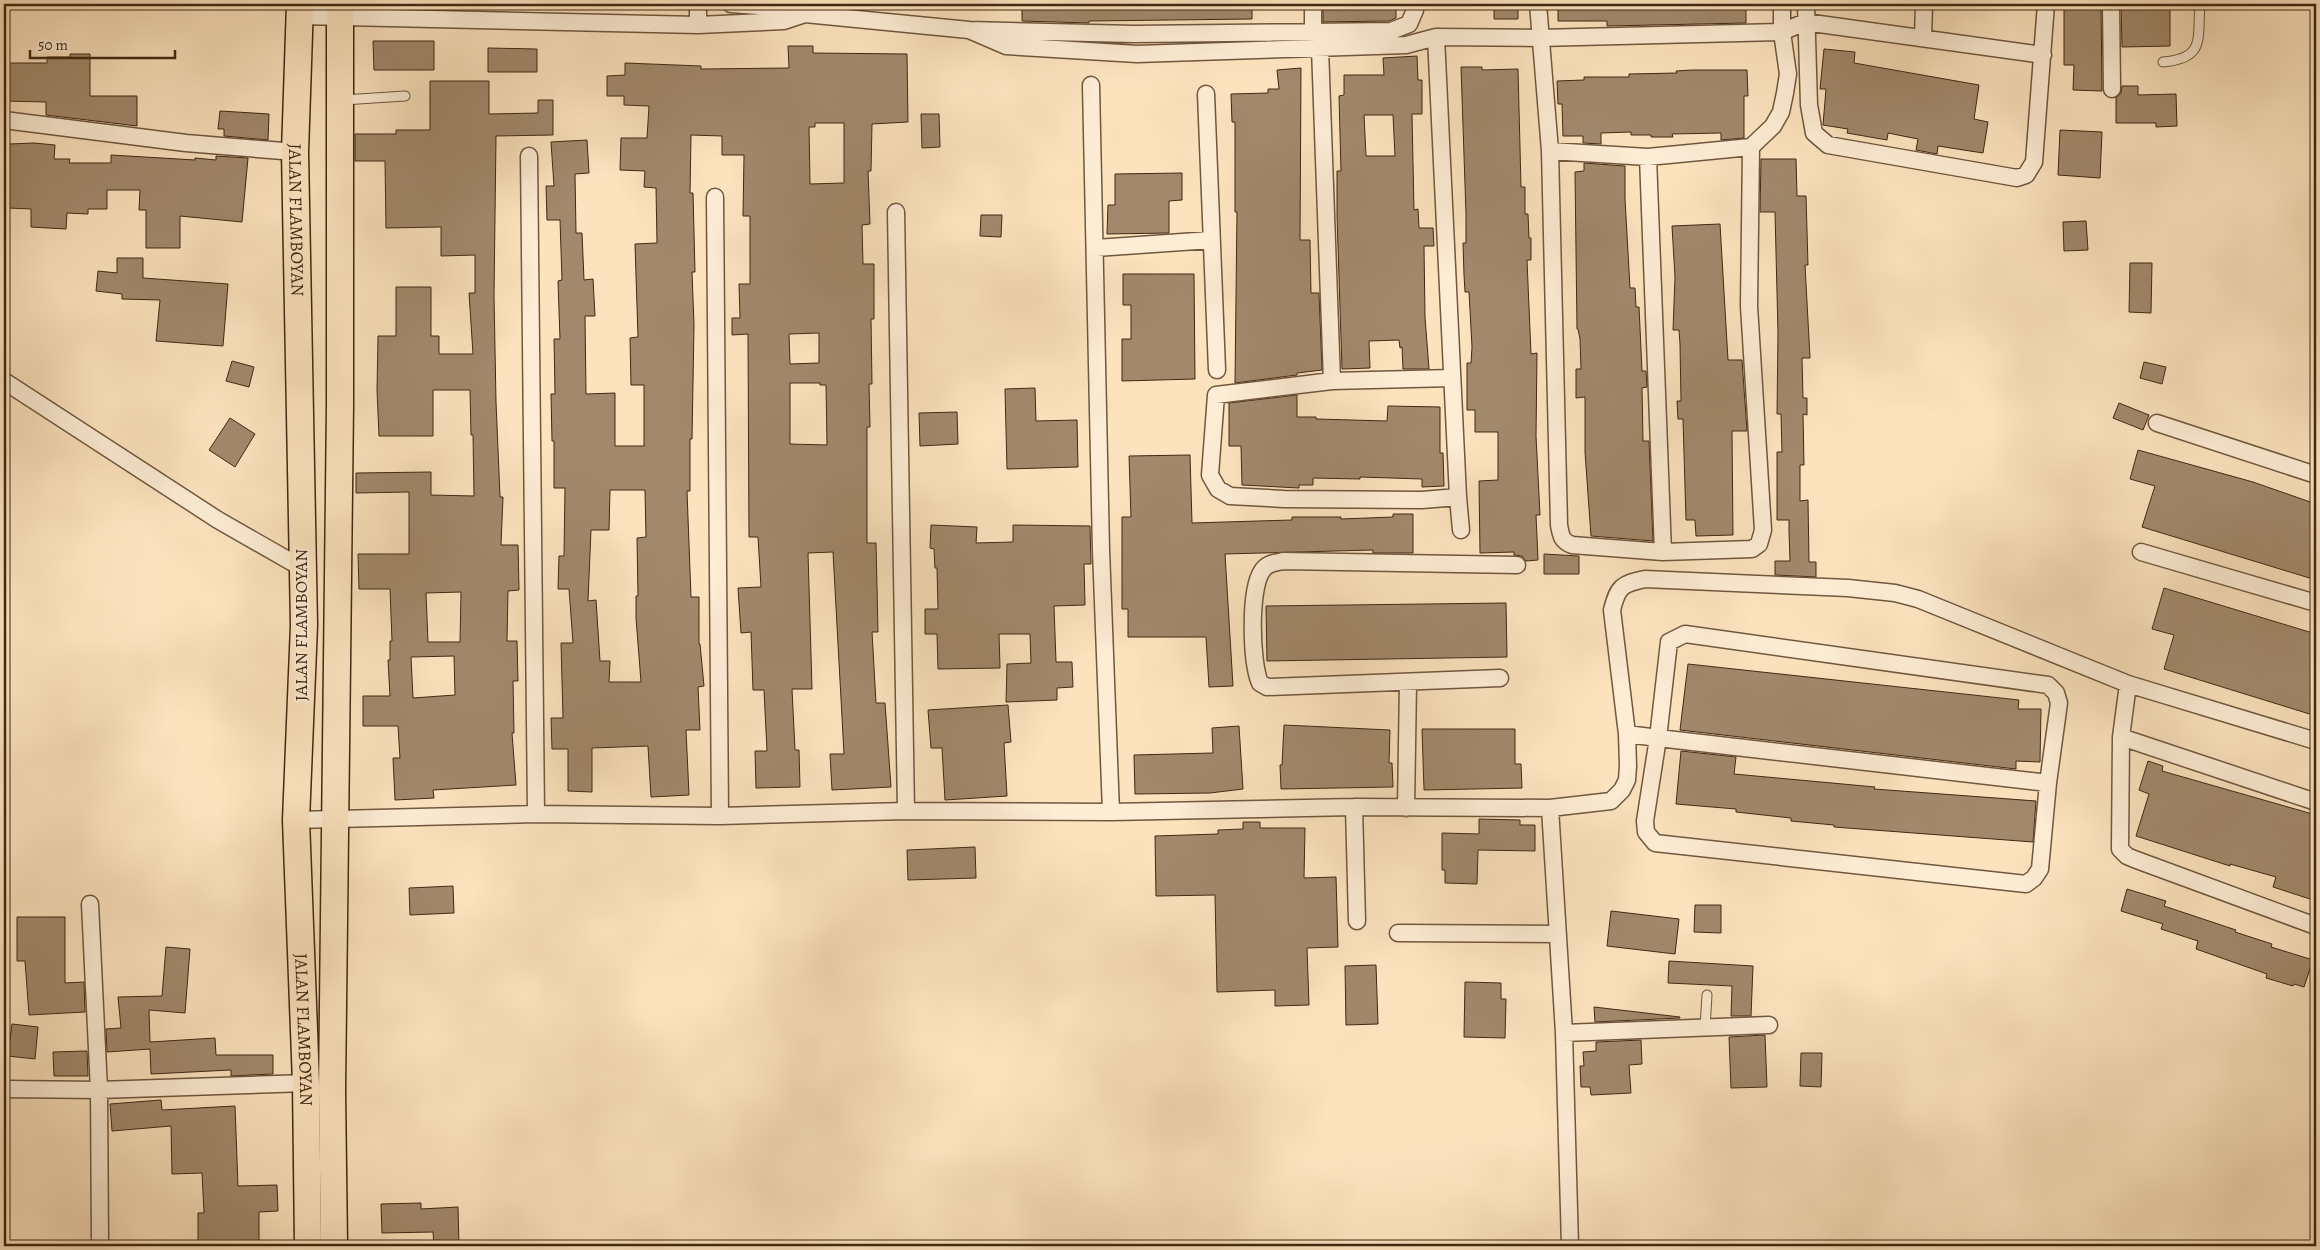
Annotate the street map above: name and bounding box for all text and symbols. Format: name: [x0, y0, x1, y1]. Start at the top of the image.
scale bar: [30, 28, 175, 60]
text: 50 m: [38, 35, 68, 55]
street label: JALAN FLAMBOYAN: [283, 143, 310, 297]
street label: JALAN FLAMBOYAN: [289, 549, 313, 701]
street label: JALAN FLAMBOYAN: [289, 953, 318, 1106]

